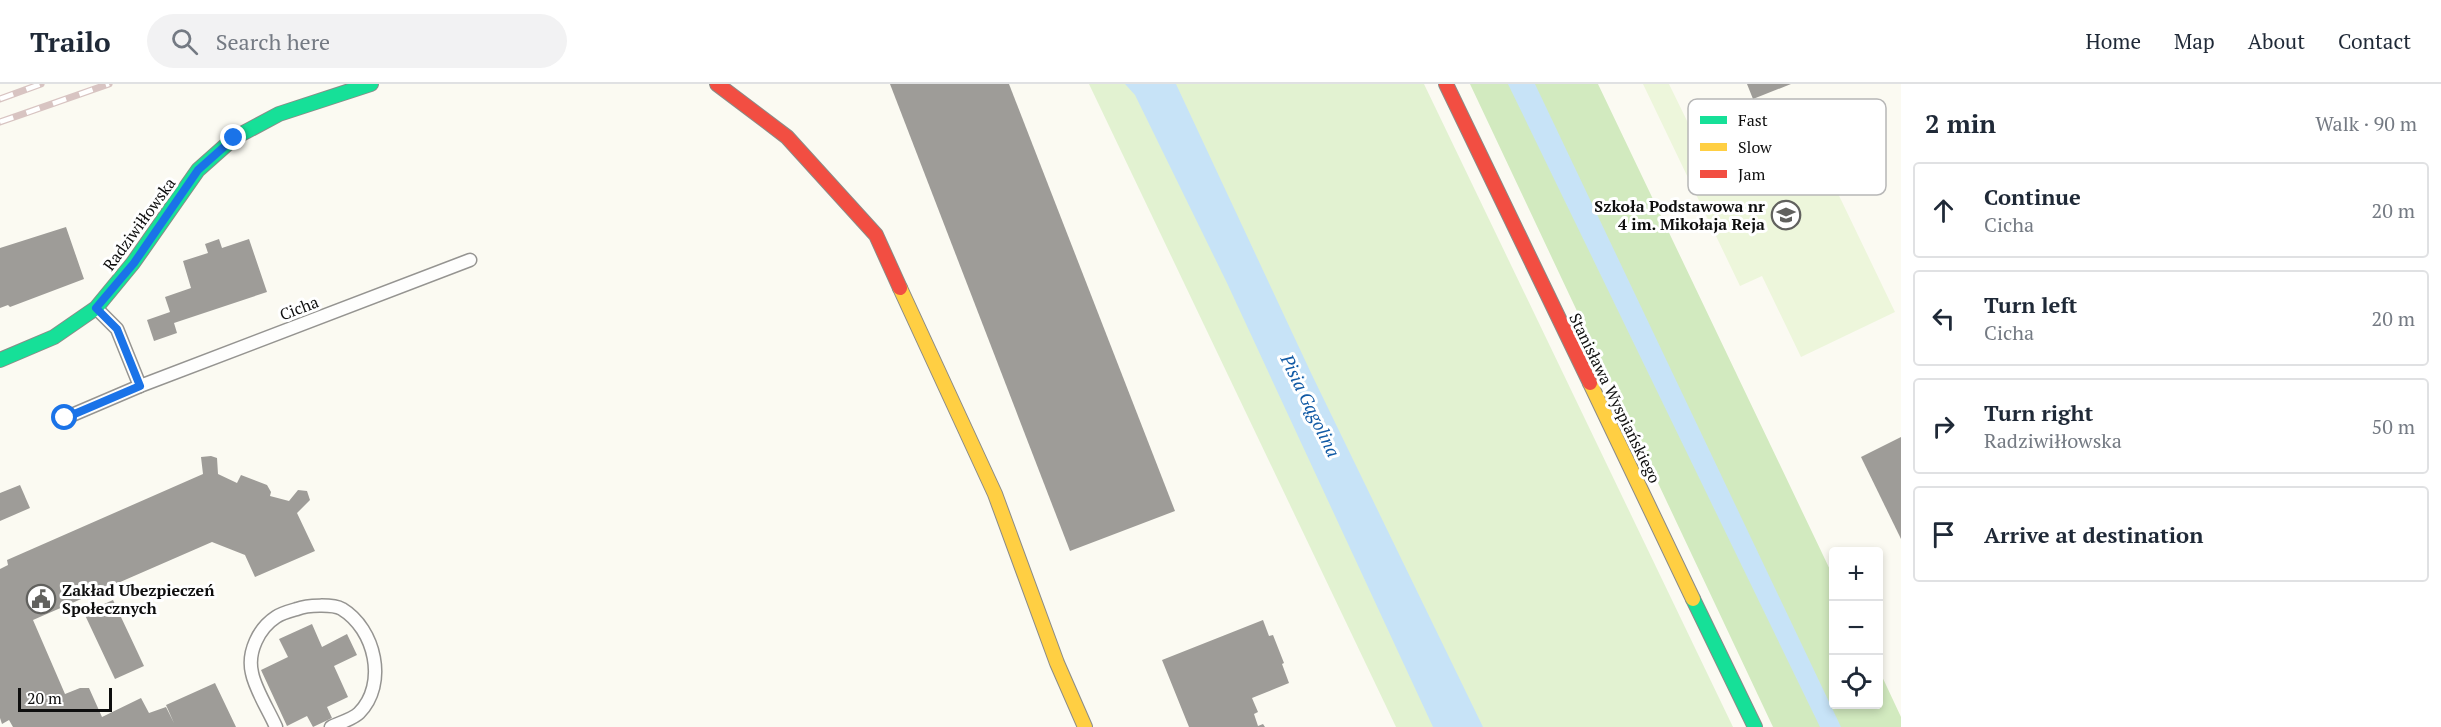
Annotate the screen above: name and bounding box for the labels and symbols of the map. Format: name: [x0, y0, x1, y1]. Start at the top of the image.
legend: [1688, 99, 1886, 195]
text: Fast: [1738, 109, 1768, 131]
route end: [220, 124, 246, 150]
text: Slow: [1738, 136, 1772, 158]
text: Jam: [1738, 163, 1766, 185]
street label: Radziwiłłowska: [98, 173, 180, 275]
place label: Szkoła Podstawowa nr 4 im. Mikołaja Reja: [1594, 195, 1765, 235]
school or university icon: Szkoła Podstawowa nr 4 im. Mikołaja Reja: [1770, 199, 1802, 231]
street label: Cicha: [276, 291, 322, 325]
street label: Stanisława Wyspiańskiego: [1564, 309, 1666, 487]
water label: Pisia Gągolina: [1275, 349, 1346, 461]
route start: [51, 404, 77, 430]
place label: Zakład Ubezpieczeń Społecznych: [62, 579, 215, 619]
public building icon: Zakład Ubezpieczeń Społecznych: [25, 583, 57, 615]
scale bar: [18, 685, 112, 712]

